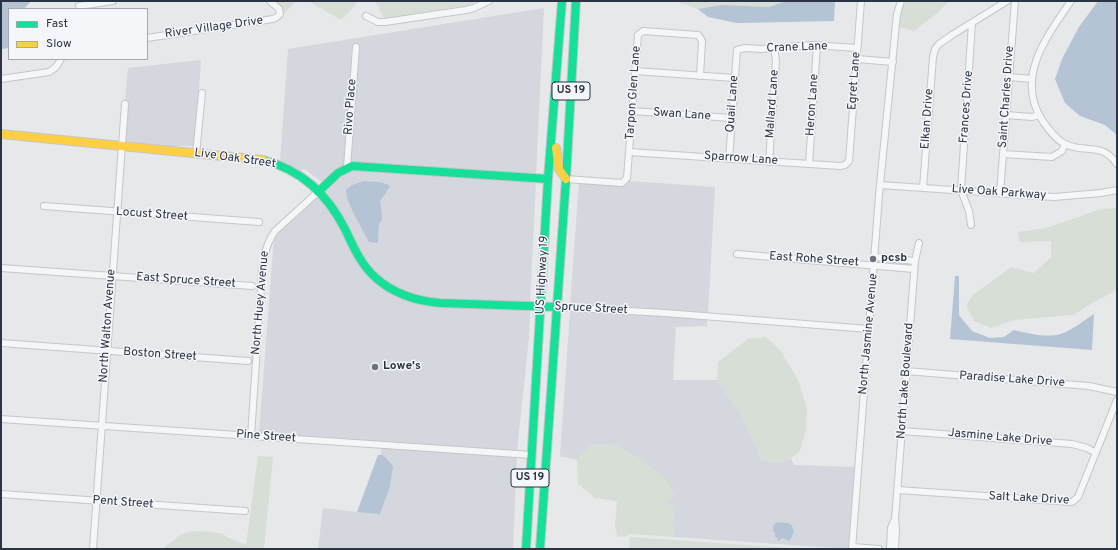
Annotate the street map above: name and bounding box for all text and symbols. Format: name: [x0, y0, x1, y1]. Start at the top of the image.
legend: [8, 8, 148, 60]
street label: River Village Drive: [164, 14, 264, 42]
text: Fast: [46, 16, 68, 32]
text: Slow: [46, 36, 72, 52]
street label: Crane Lane: [766, 40, 828, 56]
street label: Tarpon Glen Lane: [624, 45, 644, 141]
street label: Saint Charles Drive: [996, 45, 1018, 149]
street label: Egret Lane: [846, 51, 864, 111]
street label: Mallard Lane: [763, 69, 783, 139]
street label: Frances Drive: [957, 70, 977, 144]
street label: Heron Lane: [804, 73, 822, 137]
street label: Quail Lane: [724, 75, 742, 133]
street label: Rivo Place: [342, 78, 360, 136]
road number: US 19: [552, 82, 590, 100]
street label: Elkan Drive: [919, 88, 937, 150]
street label: Swan Lane: [653, 106, 711, 124]
street label: Live Oak Street: [193, 146, 277, 172]
street label: Sparrow Lane: [704, 149, 778, 169]
street label: Live Oak Parkway: [951, 183, 1047, 203]
street label: Locust Street: [116, 205, 188, 225]
street label: US Highway 19: [534, 235, 552, 315]
street label: North Huey Avenue: [249, 250, 273, 356]
street label: East Rohe Street: [769, 250, 859, 270]
place label: pcsb: [881, 252, 907, 266]
marker: pcsb: [868, 254, 878, 264]
street label: North Walton Avenue: [97, 269, 119, 383]
street label: East Spruce Street: [136, 270, 236, 292]
street label: North Jasmine Avenue: [857, 273, 881, 395]
street label: Spruce Street: [554, 300, 628, 318]
street label: North Lake Boulevard: [895, 322, 917, 440]
street label: Boston Street: [123, 345, 197, 365]
place label: Lowe's: [383, 360, 421, 374]
marker: Lowe's: [370, 362, 380, 372]
street label: Paradise Lake Drive: [959, 369, 1065, 391]
street label: Jasmine Lake Drive: [947, 426, 1053, 450]
street label: Pine Street: [236, 428, 296, 446]
road number: US 19: [511, 469, 549, 487]
street label: Salt Lake Drive: [988, 490, 1070, 508]
street label: Pent Street: [92, 494, 154, 512]

